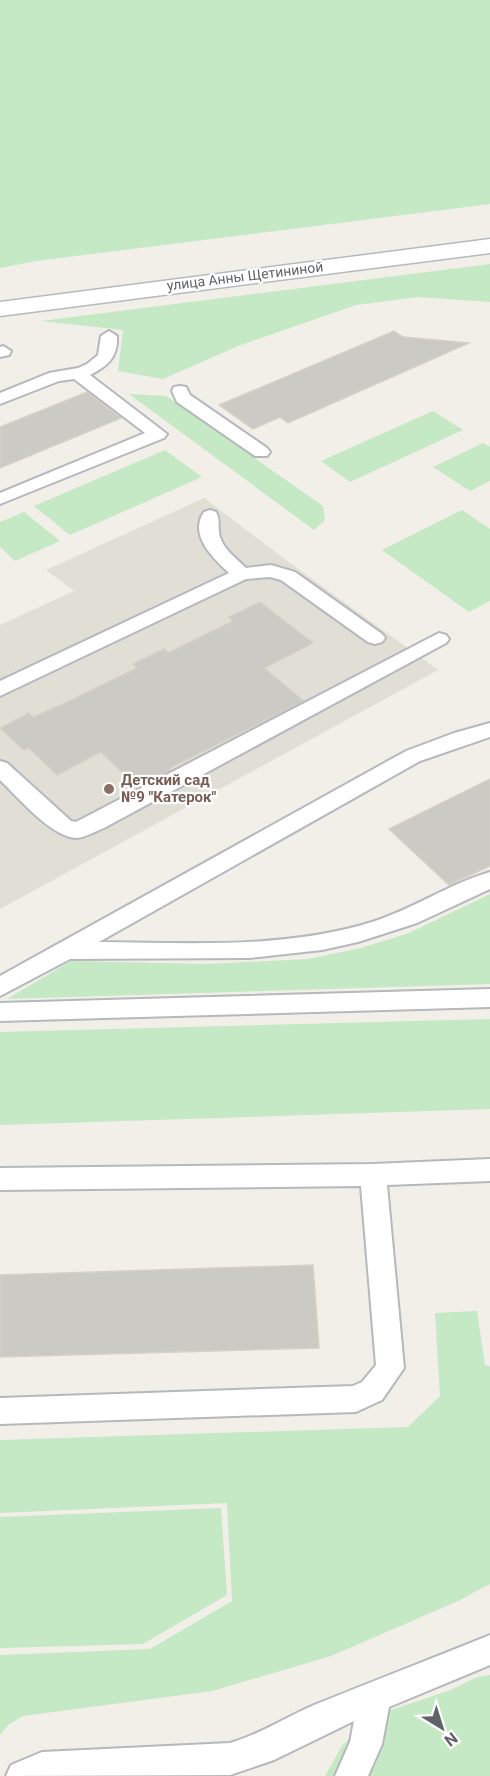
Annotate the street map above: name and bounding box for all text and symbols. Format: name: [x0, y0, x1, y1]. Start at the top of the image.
street label: улица Анны Щетининой: [166, 258, 324, 294]
place label: Детский сад №9 "Катерок": [121, 771, 217, 806]
marker: Детский сад №9 "Катерок": [102, 782, 116, 796]
north arrow: [412, 1698, 472, 1758]
text: N: [441, 1728, 461, 1750]

